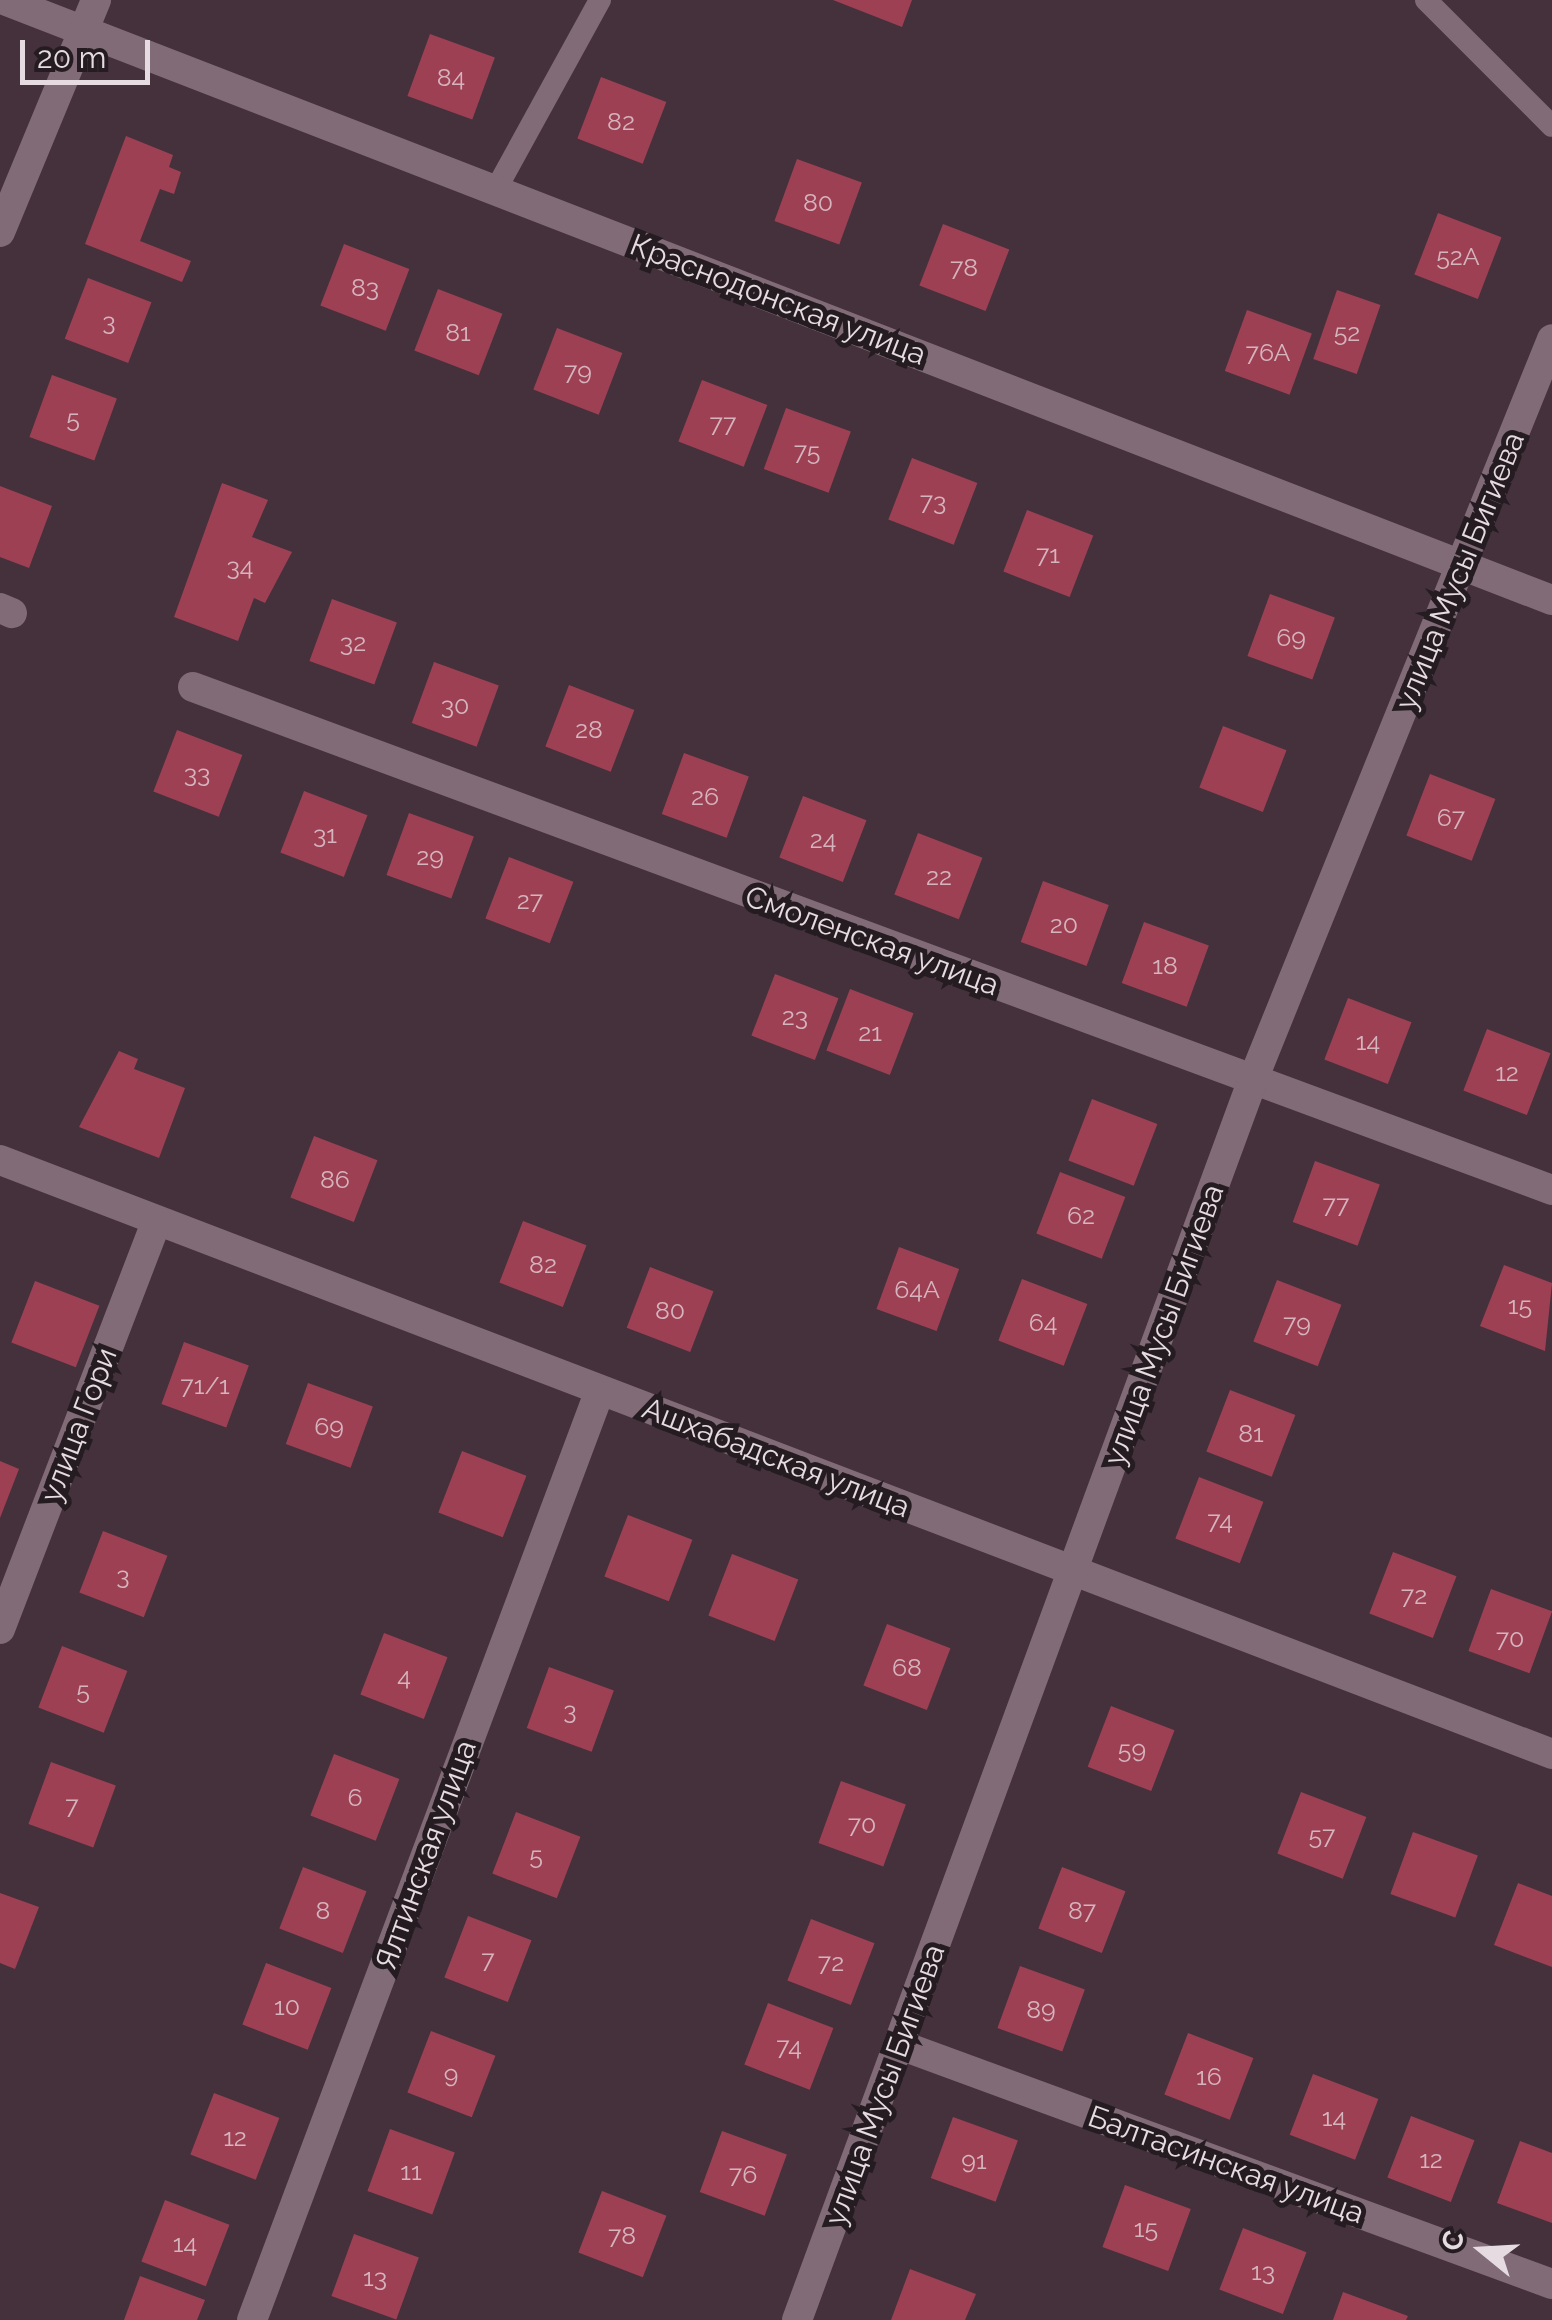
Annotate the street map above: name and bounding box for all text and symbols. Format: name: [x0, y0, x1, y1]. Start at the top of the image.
scale bar: [25, 20, 155, 82]
text: 20 m: [37, 40, 106, 75]
house number: 84: [437, 62, 465, 92]
house number: 82: [607, 106, 635, 136]
house number: 80: [803, 187, 833, 217]
street label: Краснодонская улица: [625, 227, 931, 373]
house number: 52А: [1436, 241, 1480, 271]
house number: 78: [950, 252, 978, 282]
house number: 83: [351, 272, 379, 302]
house number: 3: [102, 306, 116, 336]
house number: 81: [445, 317, 471, 347]
house number: 52: [1334, 317, 1360, 347]
house number: 76А: [1246, 337, 1290, 367]
house number: 79: [564, 356, 592, 386]
house number: 5: [66, 403, 80, 433]
house number: 77: [710, 408, 736, 438]
street label: улица Мусы Бигиева: [1388, 427, 1532, 715]
house number: 75: [794, 436, 820, 466]
house number: 73: [920, 486, 946, 516]
house number: 71: [1036, 539, 1060, 569]
house number: 34: [227, 551, 253, 581]
house number: 69: [1276, 622, 1306, 652]
house number: 32: [340, 627, 366, 657]
house number: 30: [441, 690, 469, 720]
house number: 28: [575, 714, 603, 744]
house number: 33: [184, 758, 210, 788]
house number: 26: [691, 781, 719, 811]
house number: 67: [1437, 802, 1465, 832]
house number: 31: [313, 819, 337, 849]
house number: 24: [810, 824, 836, 854]
house number: 29: [416, 841, 444, 871]
house number: 22: [926, 861, 952, 891]
street label: Смоленская улица: [740, 878, 1004, 1004]
house number: 27: [517, 885, 543, 915]
house number: 20: [1050, 909, 1078, 939]
house number: 18: [1152, 950, 1178, 980]
house number: 23: [782, 1001, 808, 1031]
house number: 21: [858, 1017, 882, 1047]
house number: 14: [1356, 1026, 1380, 1056]
house number: 12: [1495, 1057, 1519, 1087]
house number: 86: [320, 1164, 350, 1194]
street label: улица Мусы Бигиева: [1096, 1180, 1232, 1470]
house number: 77: [1323, 1189, 1349, 1219]
house number: 62: [1067, 1200, 1095, 1230]
house number: 82: [529, 1249, 557, 1279]
house number: 64А: [894, 1274, 940, 1304]
house number: 15: [1508, 1290, 1532, 1320]
house number: 80: [655, 1295, 685, 1325]
house number: 64: [1029, 1307, 1057, 1337]
house number: 79: [1283, 1308, 1311, 1338]
street label: улица Гори: [33, 1343, 125, 1507]
house number: 71/1: [180, 1370, 230, 1400]
street label: Ашхабадская улица: [637, 1390, 915, 1526]
house number: 69: [314, 1411, 344, 1441]
house number: 81: [1238, 1418, 1264, 1448]
house number: 74: [1207, 1505, 1233, 1535]
house number: 3: [116, 1560, 130, 1590]
house number: 72: [1401, 1580, 1427, 1610]
house number: 70: [1496, 1623, 1524, 1653]
house number: 68: [892, 1652, 922, 1682]
house number: 4: [397, 1661, 411, 1691]
house number: 5: [76, 1675, 90, 1705]
house number: 3: [563, 1695, 577, 1725]
house number: 59: [1118, 1734, 1146, 1764]
street label: Ялтинская улица: [368, 1735, 484, 1975]
house number: 6: [347, 1782, 363, 1812]
house number: 7: [65, 1790, 79, 1820]
house number: 70: [848, 1809, 876, 1839]
house number: 57: [1309, 1820, 1335, 1850]
house number: 5: [529, 1840, 543, 1870]
house number: 8: [316, 1895, 330, 1925]
house number: 87: [1068, 1895, 1096, 1925]
street label: улица Мусы Бигиева: [817, 1940, 953, 2230]
house number: 7: [481, 1944, 495, 1974]
house number: 72: [818, 1947, 844, 1977]
house number: 10: [274, 1991, 300, 2021]
house number: 89: [1026, 1994, 1056, 2024]
house number: 74: [776, 2031, 802, 2061]
house number: 9: [444, 2059, 458, 2089]
house number: 16: [1196, 2061, 1222, 2091]
street label: Балтасинская улица: [1083, 2098, 1369, 2232]
house number: 14: [1322, 2102, 1346, 2132]
house number: 12: [223, 2122, 247, 2152]
house number: 12: [1419, 2144, 1443, 2174]
house number: 91: [961, 2145, 987, 2175]
house number: 11: [400, 2156, 422, 2186]
house number: 76: [729, 2159, 757, 2189]
north arrow: [1432, 2200, 1532, 2300]
house number: 15: [1134, 2213, 1158, 2243]
house number: 78: [608, 2220, 636, 2250]
text: С: [1434, 2226, 1472, 2255]
house number: 14: [173, 2228, 197, 2258]
house number: 13: [1251, 2256, 1275, 2286]
house number: 13: [363, 2262, 387, 2292]

